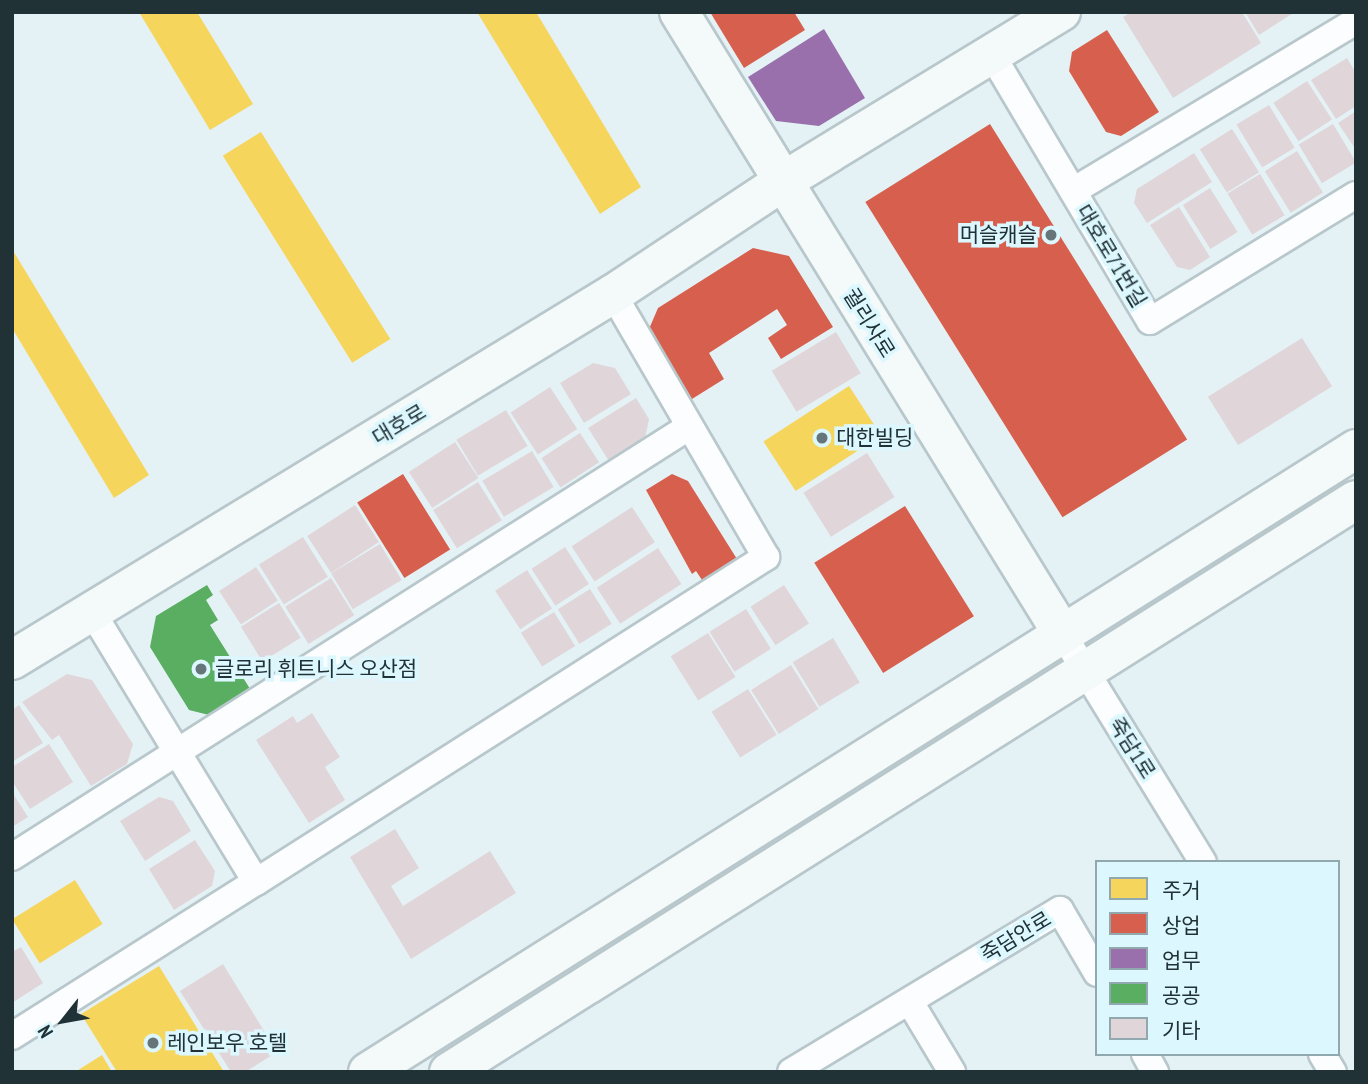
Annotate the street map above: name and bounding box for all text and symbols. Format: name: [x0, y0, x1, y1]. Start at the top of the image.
street label: 대호로71번길: [1070, 200, 1152, 312]
place label: 머슬캐슬: [960, 222, 1037, 248]
marker: 머슬캐슬: [1043, 227, 1059, 243]
street label: 궐리사로: [838, 284, 900, 362]
street label: 대호로: [368, 399, 430, 451]
place label: 대한빌딩: [836, 425, 913, 451]
marker: 대한빌딩: [814, 430, 830, 446]
place label: 글로리 휘트니스 오산점: [215, 656, 417, 682]
marker: 글로리 휘트니스 오산점: [193, 661, 209, 677]
street label: 죽담1로: [1103, 713, 1161, 783]
legend: [1095, 860, 1340, 1056]
text: 주거: [1162, 877, 1201, 904]
street label: 죽담안로: [976, 906, 1056, 968]
text: 상업: [1162, 912, 1201, 939]
text: 업무: [1162, 947, 1201, 974]
text: 공공: [1162, 982, 1201, 1009]
north arrow: [28, 986, 98, 1056]
text: 기타: [1162, 1017, 1201, 1044]
text: N: [32, 1021, 58, 1042]
place label: 레인보우 호텔: [167, 1030, 287, 1056]
marker: 레인보우 호텔: [145, 1035, 161, 1051]

